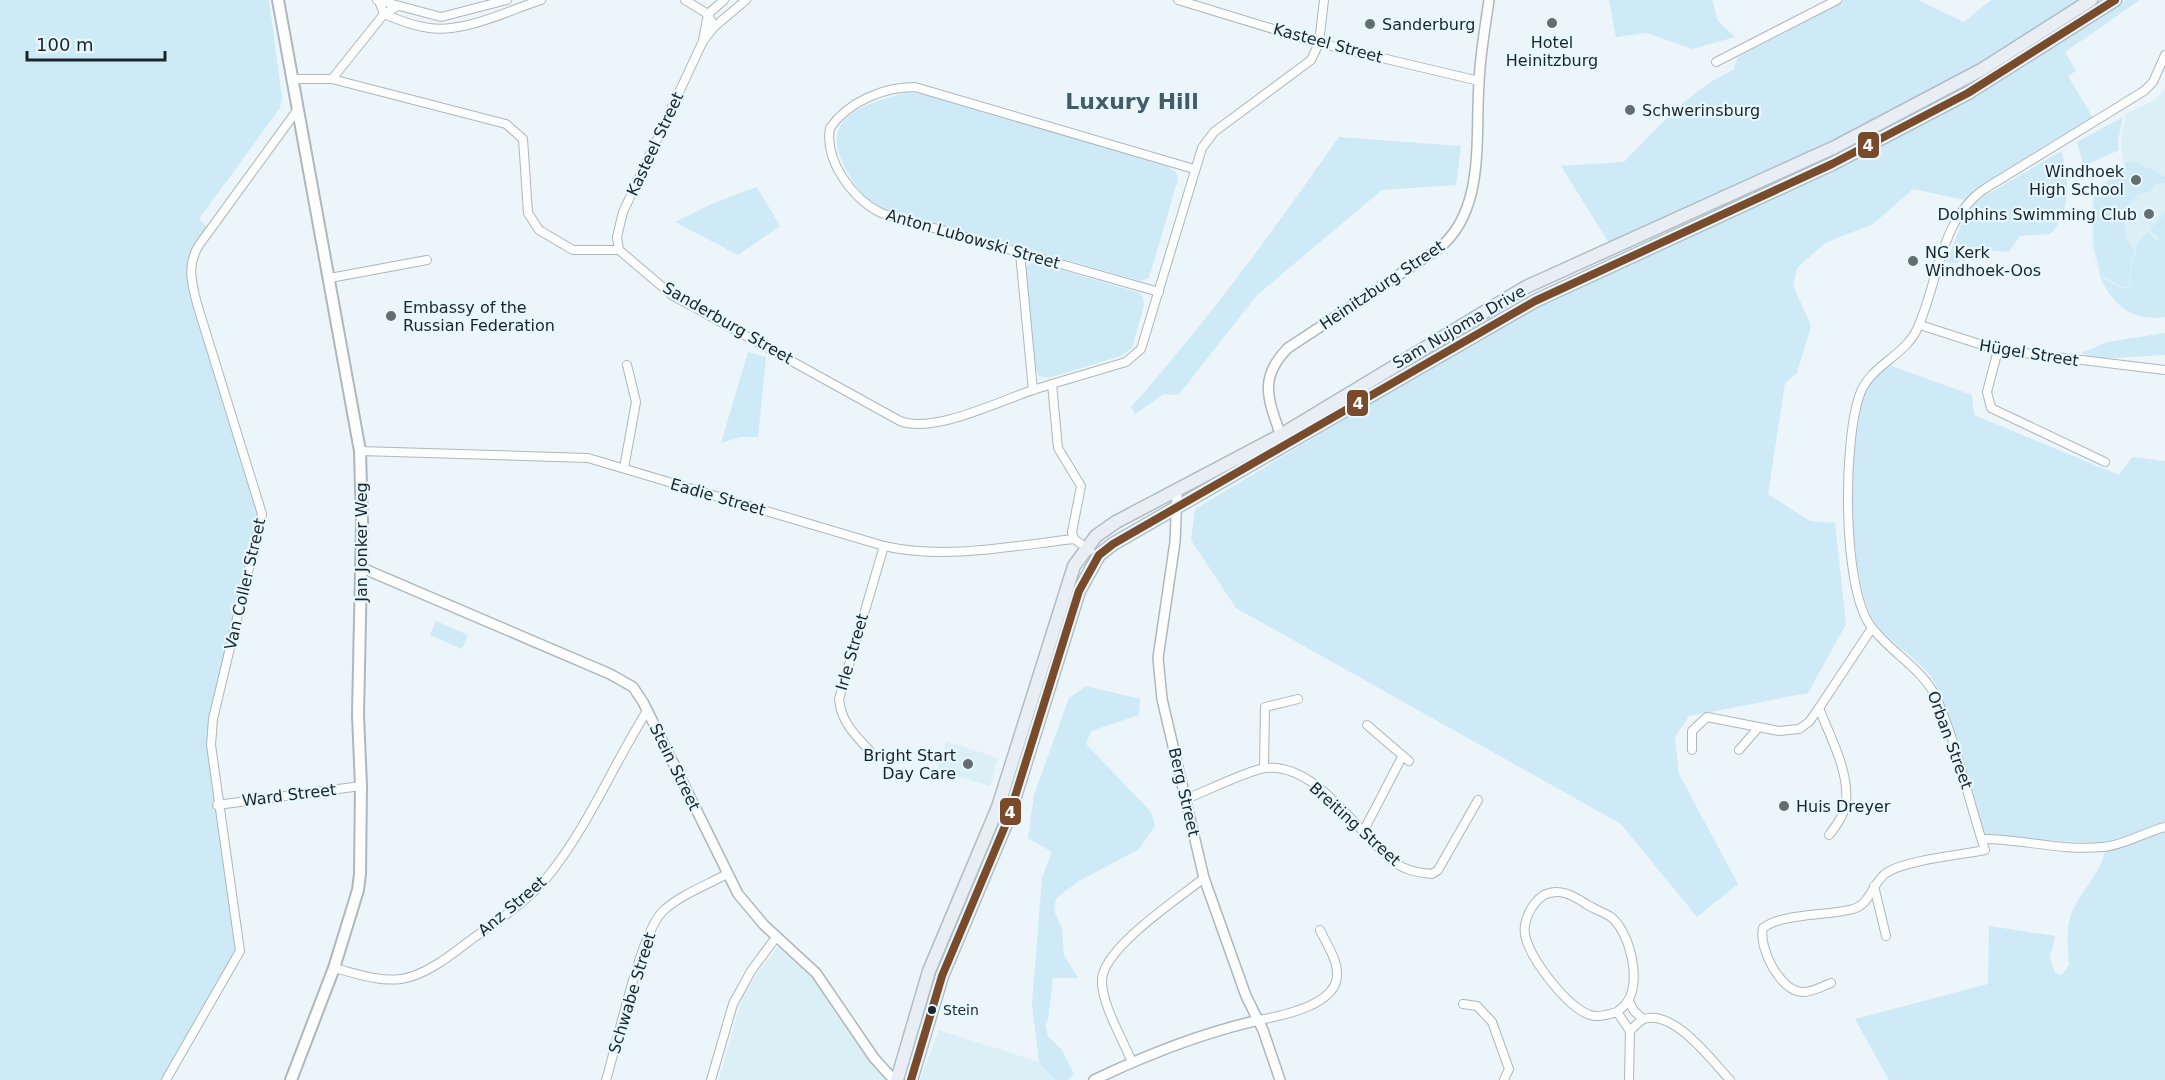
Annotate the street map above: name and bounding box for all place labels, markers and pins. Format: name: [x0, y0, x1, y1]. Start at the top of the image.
place label: Sanderburg: [1382, 15, 1475, 34]
marker: Hotel Heinitzburg: [1545, 16, 1559, 30]
marker: Sanderburg: [1363, 17, 1377, 31]
place label: Hotel Heinitzburg: [1506, 33, 1598, 70]
place label: Schwerinsburg: [1642, 101, 1760, 120]
marker: Schwerinsburg: [1623, 103, 1637, 117]
place label: Windhoek High School: [2029, 162, 2125, 199]
marker: Windhoek High School: [2129, 173, 2143, 187]
place label: Dolphins Swimming Club: [1938, 205, 2137, 224]
marker: Dolphins Swimming Club: [2142, 207, 2156, 221]
place label: NG Kerk Windhoek-Oos: [1925, 243, 2041, 280]
marker: NG Kerk Windhoek-Oos: [1906, 254, 1920, 268]
place label: Embassy of the Russian Federation: [403, 298, 555, 335]
marker: Embassy of the Russian Federation: [384, 309, 398, 323]
place label: Bright Start Day Care: [863, 746, 956, 783]
marker: Bright Start Day Care: [961, 757, 975, 771]
place label: Huis Dreyer: [1796, 797, 1891, 816]
marker: Huis Dreyer: [1777, 799, 1791, 813]
place label: Stein: [943, 1002, 979, 1018]
marker: Stein: [926, 1004, 938, 1016]

